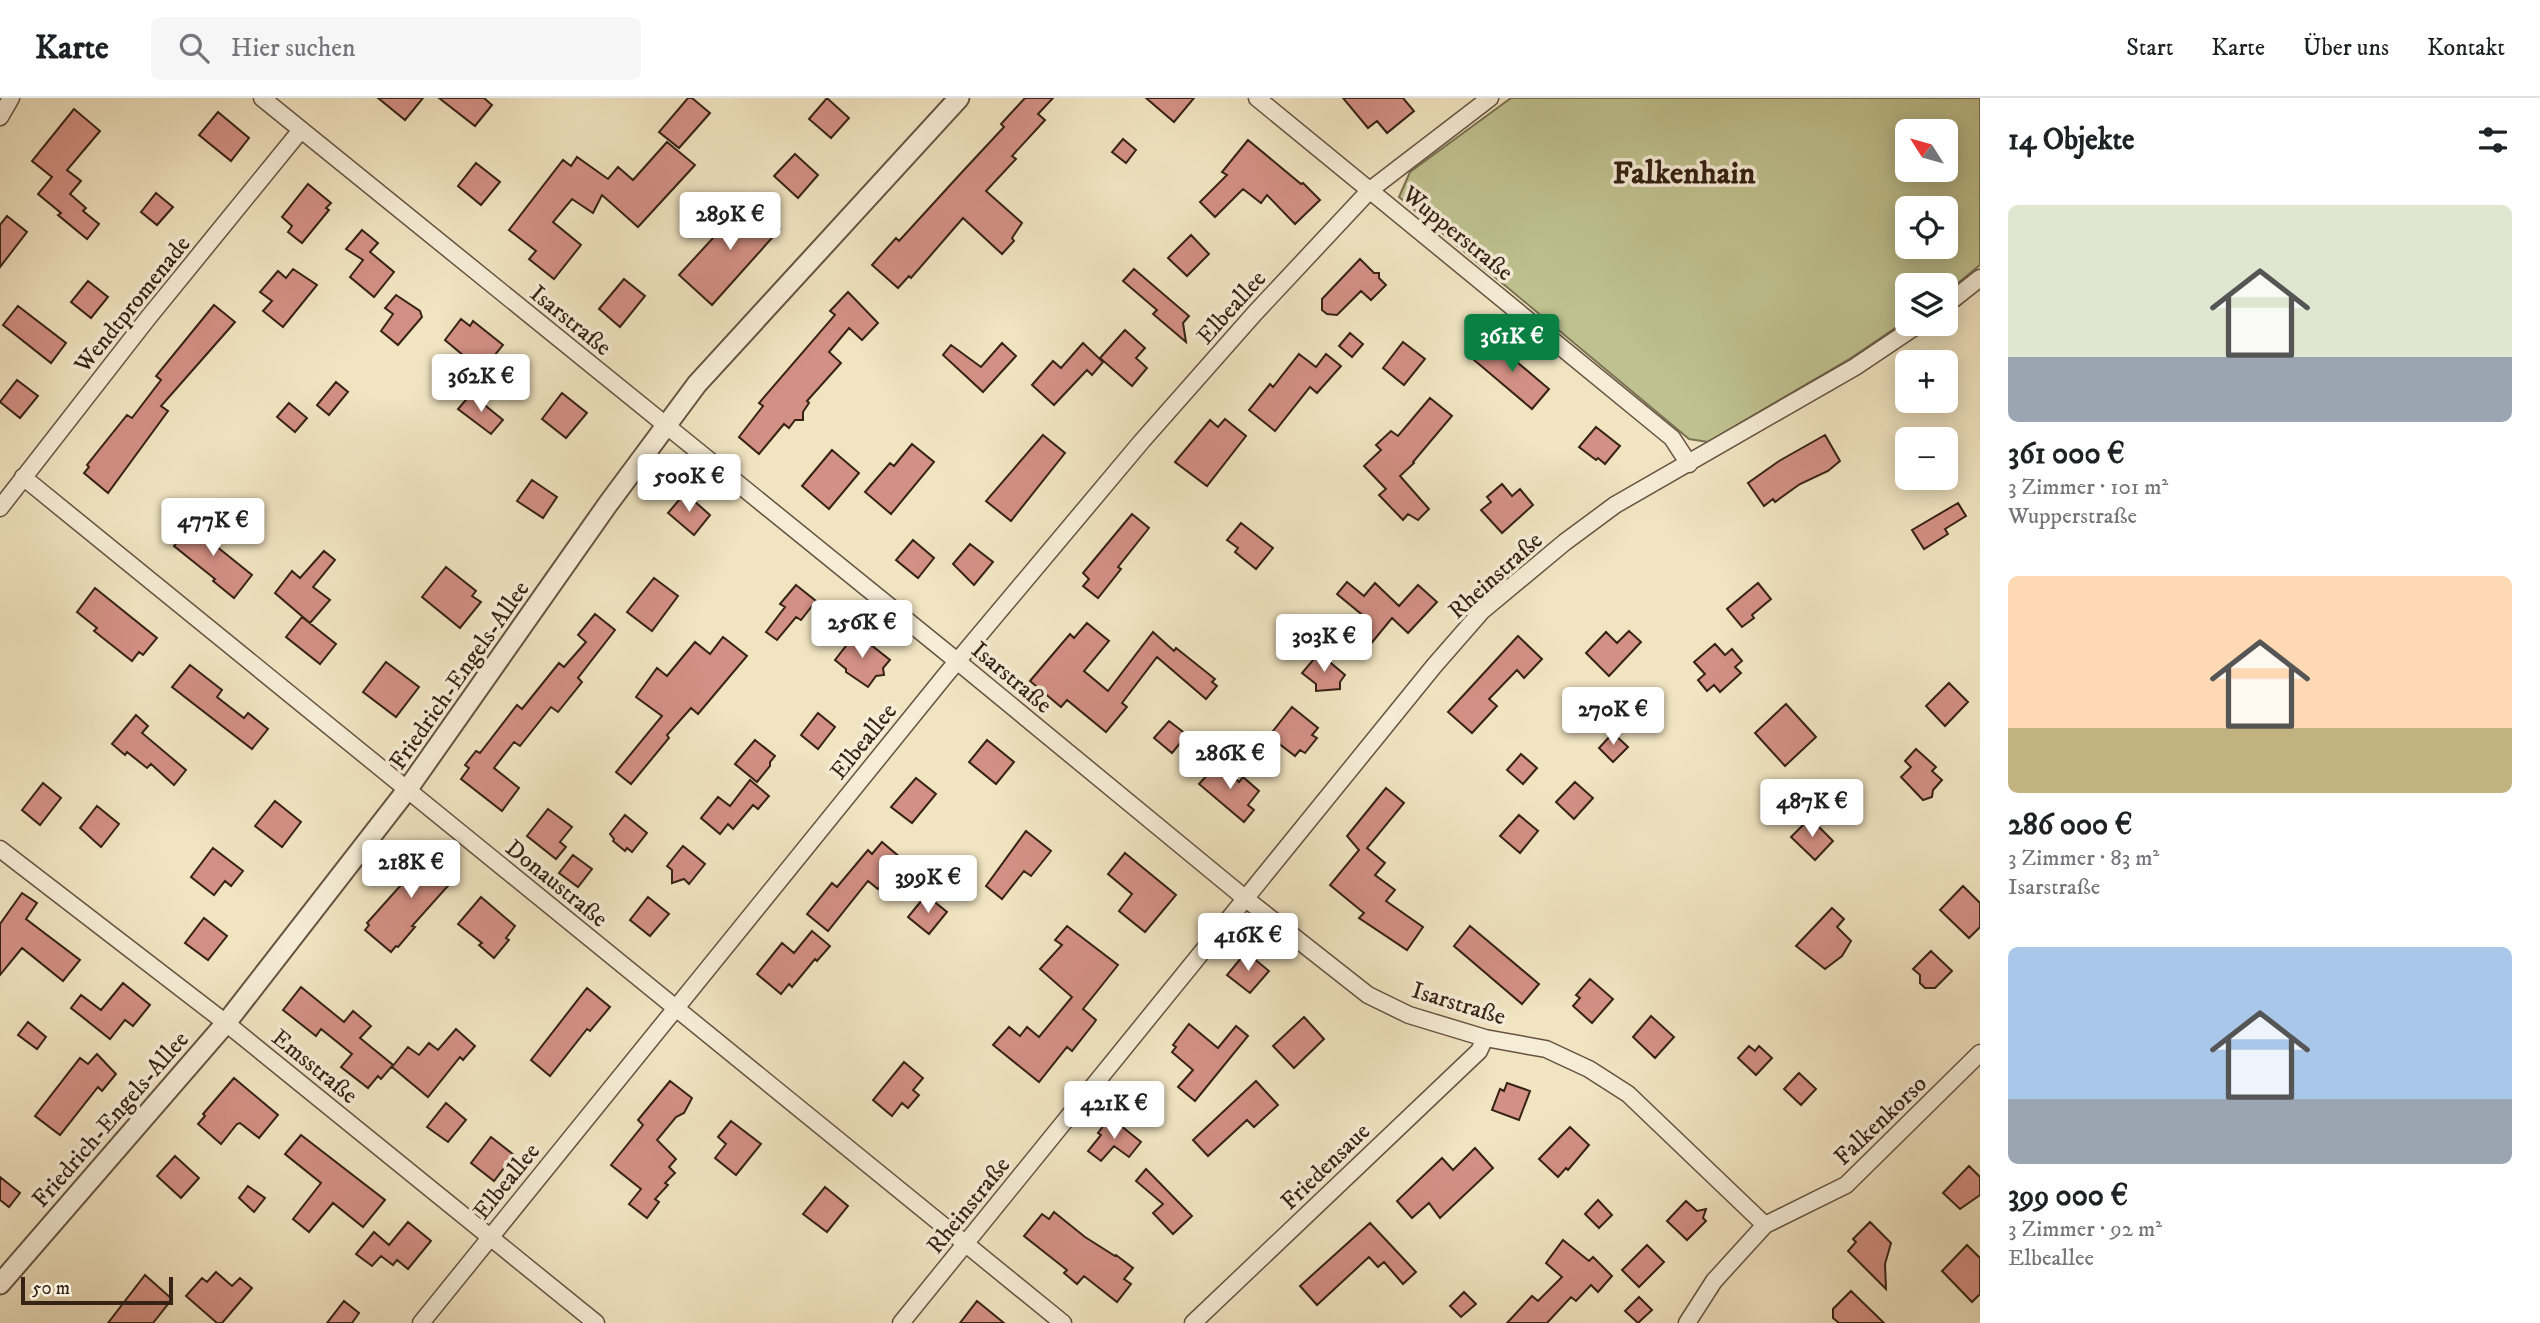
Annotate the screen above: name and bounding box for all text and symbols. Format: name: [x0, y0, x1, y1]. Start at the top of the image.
search box: [151, 17, 641, 80]
text: Karte: [35, 28, 109, 69]
icon: search: [175, 29, 213, 67]
text: Hier suchen: [231, 32, 356, 65]
text: Start: [2126, 33, 2173, 63]
text: Karte: [2211, 33, 2265, 63]
text: Über uns: [2303, 33, 2389, 63]
text: Kontakt: [2427, 33, 2505, 63]
north arrow: [1895, 119, 1958, 182]
map controls: [1895, 119, 1958, 490]
icon: filters: [2474, 121, 2512, 159]
text: 14 Objekte: [2008, 122, 2134, 159]
district label: Falkenhain: [1613, 154, 1756, 194]
street label: Wupperstraße: [1395, 179, 1519, 288]
pin: 289K €: [673, 192, 787, 252]
button: locate: [1895, 196, 1958, 259]
text: 289K €: [696, 200, 764, 229]
street label: Wendtpromenade: [68, 230, 197, 380]
icon: home: [2197, 250, 2323, 376]
street label: Elbeallee: [1191, 264, 1273, 351]
button: layers: [1895, 273, 1958, 336]
street label: Isarstraße: [524, 279, 617, 363]
pin: 361K €: [1455, 314, 1569, 374]
text: 361K €: [1480, 322, 1544, 351]
button: +: [1895, 350, 1958, 413]
pin: 362K €: [424, 354, 538, 414]
text: 362K €: [448, 362, 514, 391]
button: −: [1895, 427, 1958, 490]
text: 361 000 €: [2008, 436, 2125, 473]
pin: 500K €: [632, 454, 746, 514]
text: 500K €: [654, 462, 724, 491]
text: 3 Zimmer · 101 m²: [2008, 473, 2168, 502]
pin: 477K €: [156, 498, 270, 558]
text: Wupperstraße: [2008, 502, 2137, 531]
text: 477K €: [177, 506, 249, 535]
street label: Rheinstraße: [1442, 526, 1549, 626]
street label: Friedrich-Engels-Allee: [383, 575, 536, 776]
pin: 256K €: [805, 601, 919, 660]
text: 256K €: [827, 608, 897, 637]
pin: 303K €: [1267, 614, 1381, 674]
icon: home: [2197, 621, 2323, 747]
text: 303K €: [1292, 622, 1356, 651]
street label: Isarstraße: [965, 635, 1058, 720]
pin: 270K €: [1556, 688, 1670, 747]
text: 270K €: [1578, 695, 1648, 724]
street label: Elbeallee: [824, 697, 904, 786]
pin: 286K €: [1173, 732, 1287, 791]
text: 286K €: [1195, 739, 1265, 768]
pin: 487K €: [1755, 780, 1869, 839]
text: 487K €: [1776, 787, 1848, 816]
text: 286 000 €: [2008, 807, 2132, 844]
street label: Donaustraße: [499, 833, 614, 934]
pin: 218K €: [354, 840, 468, 900]
text: 3 Zimmer · 83 m²: [2008, 844, 2159, 873]
text: 218K €: [378, 848, 444, 877]
pin: 399K €: [871, 856, 985, 915]
text: 399K €: [895, 863, 961, 892]
text: Isarstraße: [2008, 873, 2100, 902]
pin: 416K €: [1191, 914, 1305, 973]
text: 416K €: [1214, 921, 1282, 950]
street label: Isarstraße: [1408, 976, 1509, 1032]
icon: home: [2197, 992, 2323, 1118]
street label: Emsstraße: [265, 1023, 364, 1111]
street label: Friedrich-Engels-Allee: [26, 1025, 196, 1214]
street label: Falkenkorso: [1828, 1069, 1933, 1172]
pin: 421K €: [1057, 1082, 1171, 1141]
text: 421K €: [1080, 1089, 1148, 1118]
street label: Friedensaue: [1275, 1117, 1377, 1217]
street label: Elbeallee: [467, 1137, 547, 1226]
street label: Rheinstraße: [920, 1151, 1017, 1260]
text: 399 000 €: [2008, 1178, 2128, 1215]
text: 3 Zimmer · 92 m²: [2008, 1215, 2162, 1244]
text: Elbeallee: [2008, 1244, 2094, 1273]
scale bar: [21, 1274, 173, 1306]
text: 50 m: [32, 1277, 70, 1300]

